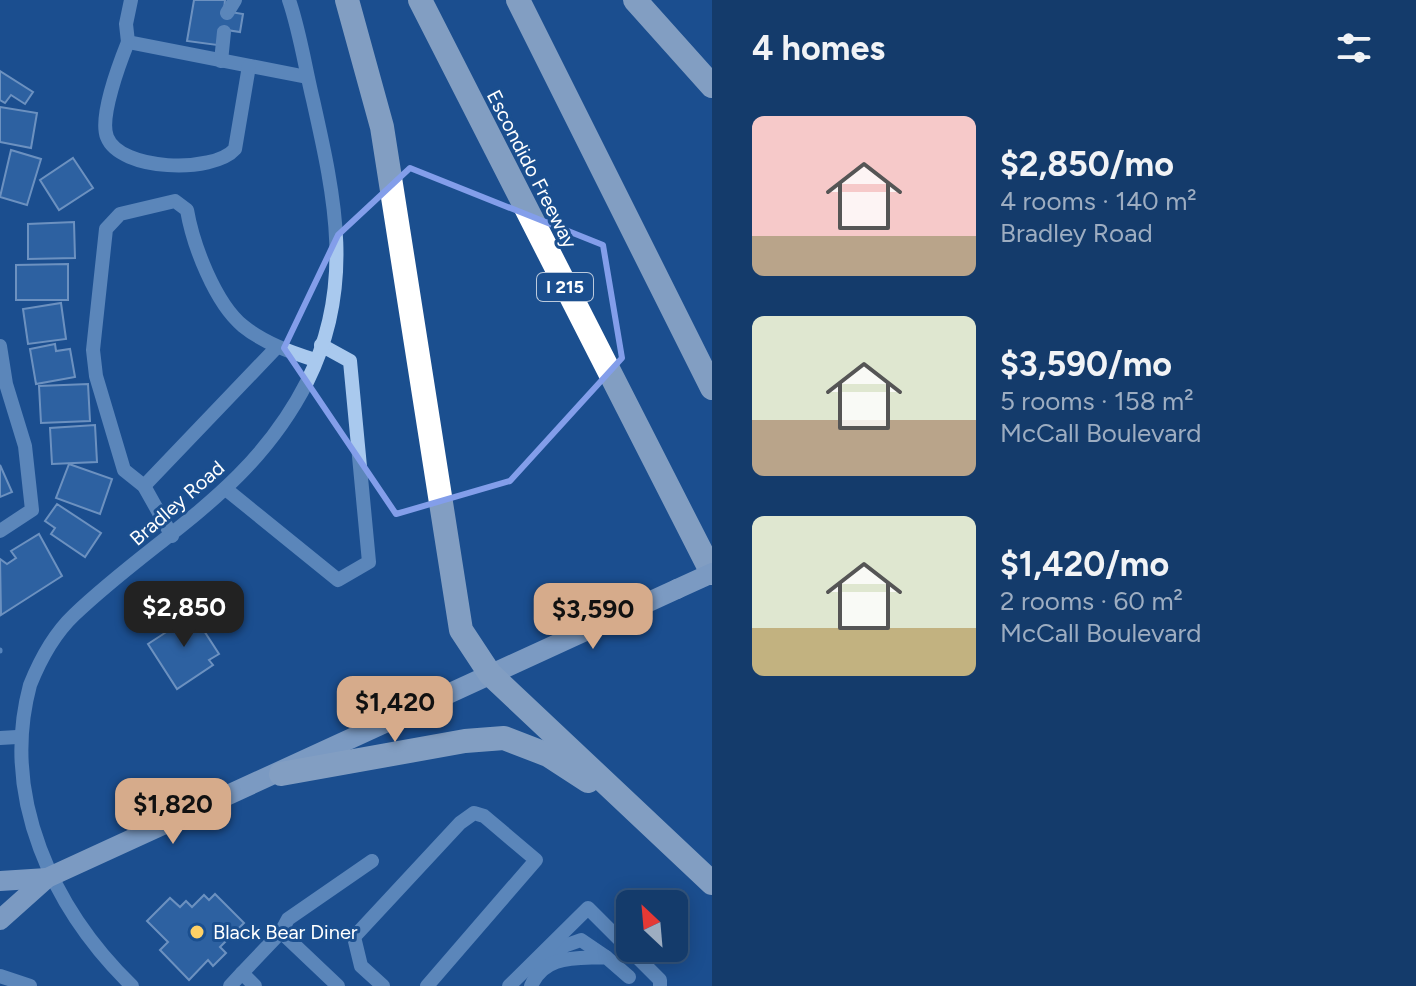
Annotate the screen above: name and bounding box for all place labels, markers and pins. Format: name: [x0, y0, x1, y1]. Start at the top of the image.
pin: $2,850: [119, 581, 249, 649]
pin: $3,590: [528, 583, 658, 651]
pin: $1,420: [330, 676, 460, 744]
pin: $1,820: [108, 778, 238, 846]
place label: Black Bear Diner: [213, 920, 358, 944]
marker: Black Bear Diner: [188, 923, 206, 941]

